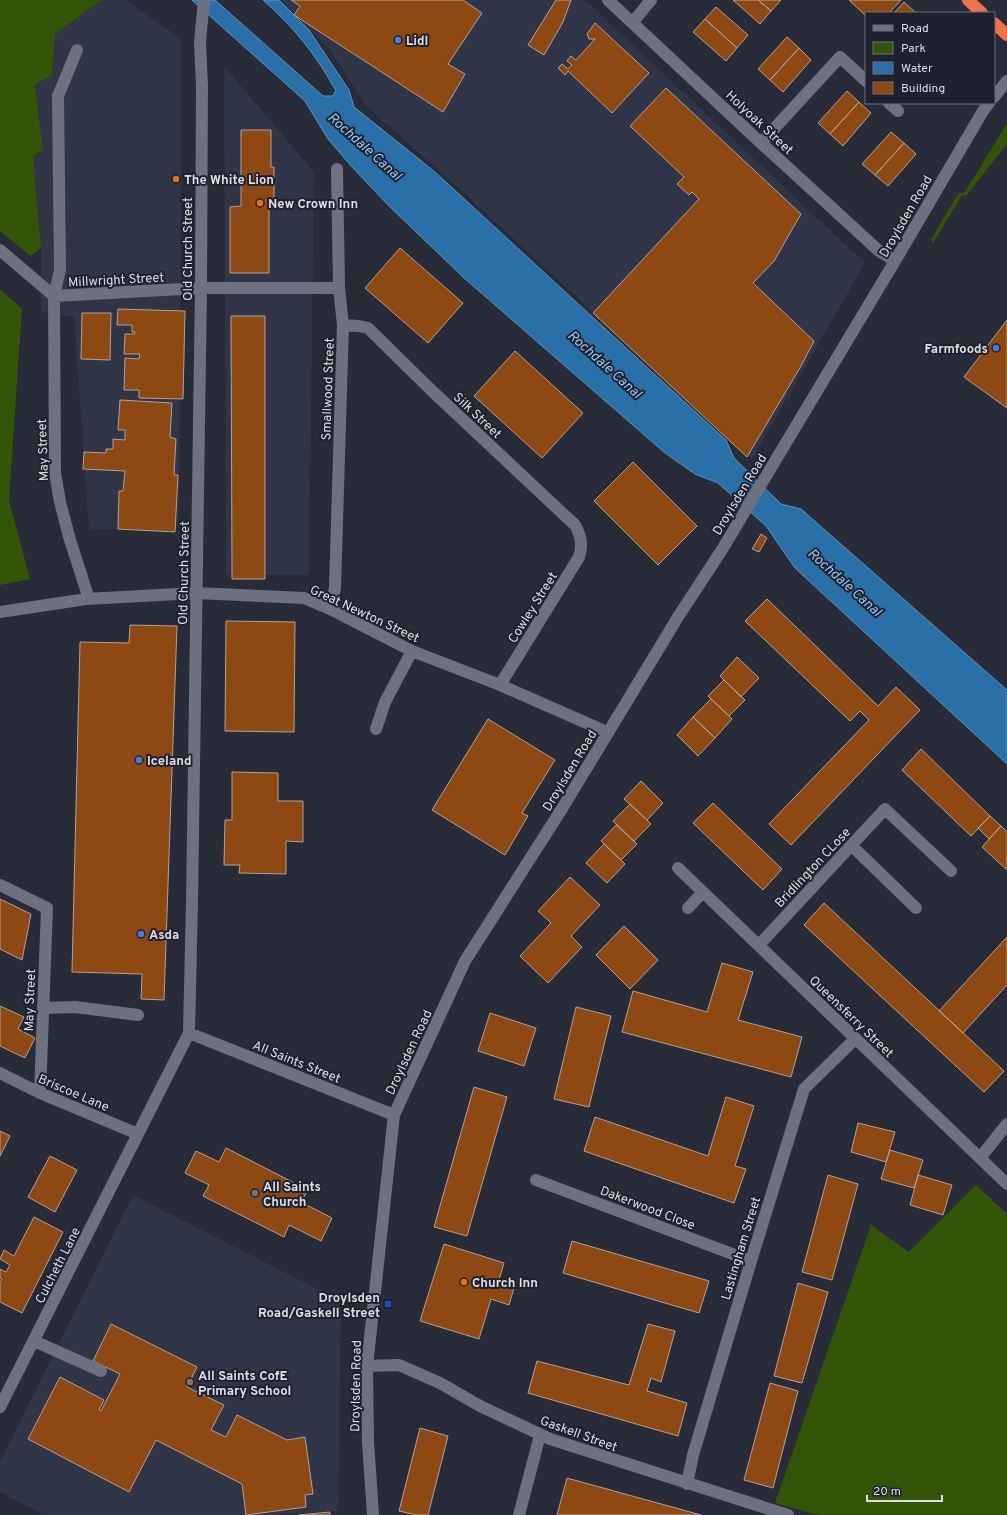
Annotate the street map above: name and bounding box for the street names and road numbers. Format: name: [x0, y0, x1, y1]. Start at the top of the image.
street label: Holyoak Street: [722, 88, 796, 159]
street label: Droylsden Road: [877, 173, 937, 261]
street label: Old Church Street: [181, 197, 197, 301]
street label: Millwright Street: [68, 270, 165, 292]
street label: Smallwood Street: [319, 337, 339, 441]
street label: Silk Street: [449, 390, 504, 443]
street label: May Street: [35, 418, 53, 481]
street label: Droylsden Road: [710, 451, 771, 539]
street label: Old Church Street: [176, 521, 194, 625]
street label: Cowley Street: [506, 570, 562, 647]
street label: Great Newton Street: [307, 582, 421, 647]
street label: Droylsden Road: [540, 727, 601, 815]
street label: Bridlington CLose: [772, 825, 855, 912]
street label: May Street: [22, 968, 40, 1032]
street label: Queensferry Street: [805, 973, 896, 1062]
street label: Droylsden Road: [383, 1008, 437, 1098]
street label: All Saints Street: [250, 1038, 343, 1088]
street label: Briscoe Lane: [35, 1072, 111, 1116]
street label: Dakerwood Close: [597, 1183, 697, 1234]
street label: Lastingham Street: [719, 1195, 765, 1302]
street label: Culcheth Lane: [33, 1225, 85, 1307]
street label: Droylsden Road: [348, 1340, 366, 1432]
street label: Gaskell Street: [538, 1414, 619, 1456]

